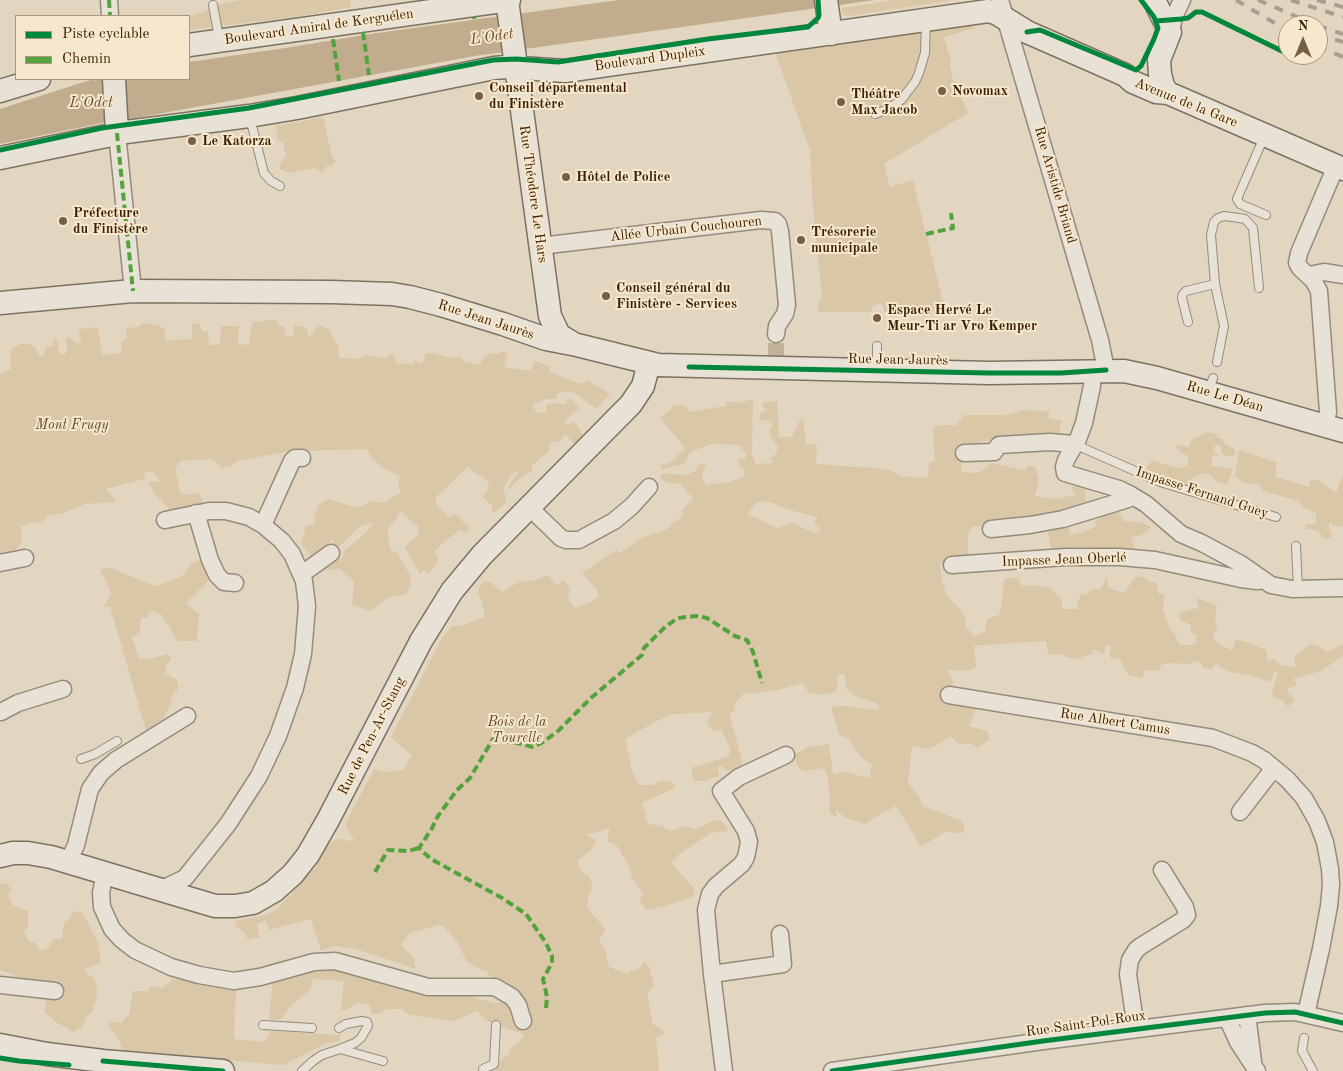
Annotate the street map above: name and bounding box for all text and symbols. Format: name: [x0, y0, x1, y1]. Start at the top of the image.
street label: Boulevard Amiral de Kerguélen: [223, 5, 415, 49]
legend: [15, 15, 190, 80]
north arrow: [1278, 15, 1328, 65]
text: N: [1298, 19, 1308, 33]
water label: L'Odet: [469, 25, 515, 49]
text: Piste cyclable: [62, 27, 150, 42]
street label: Boulevard Dupleix: [593, 43, 707, 75]
text: Chemin: [62, 52, 111, 67]
street label: Avenue de la Gare: [1132, 75, 1240, 131]
place label: Conseil départemental du Finistère: [489, 80, 627, 112]
place label: Novomax: [952, 83, 1008, 99]
marker: Novomax: [936, 85, 948, 97]
place label: Théâtre Max Jacob: [851, 86, 917, 118]
marker: Conseil départemental du Finistère: [473, 90, 485, 102]
water label: L'Odet: [69, 94, 113, 112]
marker: Théâtre Max Jacob: [835, 96, 847, 108]
street label: Rue Théodore Le Hars: [515, 124, 551, 264]
street label: Rue Aristide Briand: [1030, 124, 1080, 246]
place label: Le Katorza: [202, 133, 272, 149]
marker: Le Katorza: [186, 135, 198, 147]
place label: Hôtel de Police: [576, 169, 670, 185]
marker: Hôtel de Police: [560, 171, 572, 183]
place label: Préfecture du Finistère: [73, 205, 148, 238]
street label: Allée Urbain Couchouren: [609, 213, 763, 245]
marker: Préfecture du Finistère: [57, 215, 69, 227]
place label: Trésorerie municipale: [811, 224, 878, 256]
marker: Trésorerie municipale: [795, 234, 807, 246]
place label: Conseil général du Finistère - Services: [616, 280, 737, 312]
marker: Conseil général du Finistère - Services: [600, 290, 612, 302]
street label: Rue Jean Jaurès: [436, 296, 536, 344]
place label: Espace Hervé Le Meur-Ti ar Vro Kemper: [887, 302, 1037, 334]
marker: Espace Hervé Le Meur-Ti ar Vro Kemper: [871, 312, 883, 324]
street label: Rue Jean Jaurès: [848, 351, 948, 369]
street label: Rue Le Déan: [1185, 378, 1265, 416]
park label: Mont Frugy: [36, 417, 108, 433]
street label: Impasse Fernand Guey: [1133, 464, 1271, 522]
street label: Impasse Jean Oberlé: [1001, 549, 1127, 571]
street label: Rue de Pen-Ar-Stang: [335, 674, 409, 798]
street label: Rue Albert Camus: [1059, 705, 1171, 739]
park label: Bois de la Tourelle: [487, 714, 547, 746]
street label: Rue Saint-Pol-Roux: [1025, 1007, 1147, 1041]

